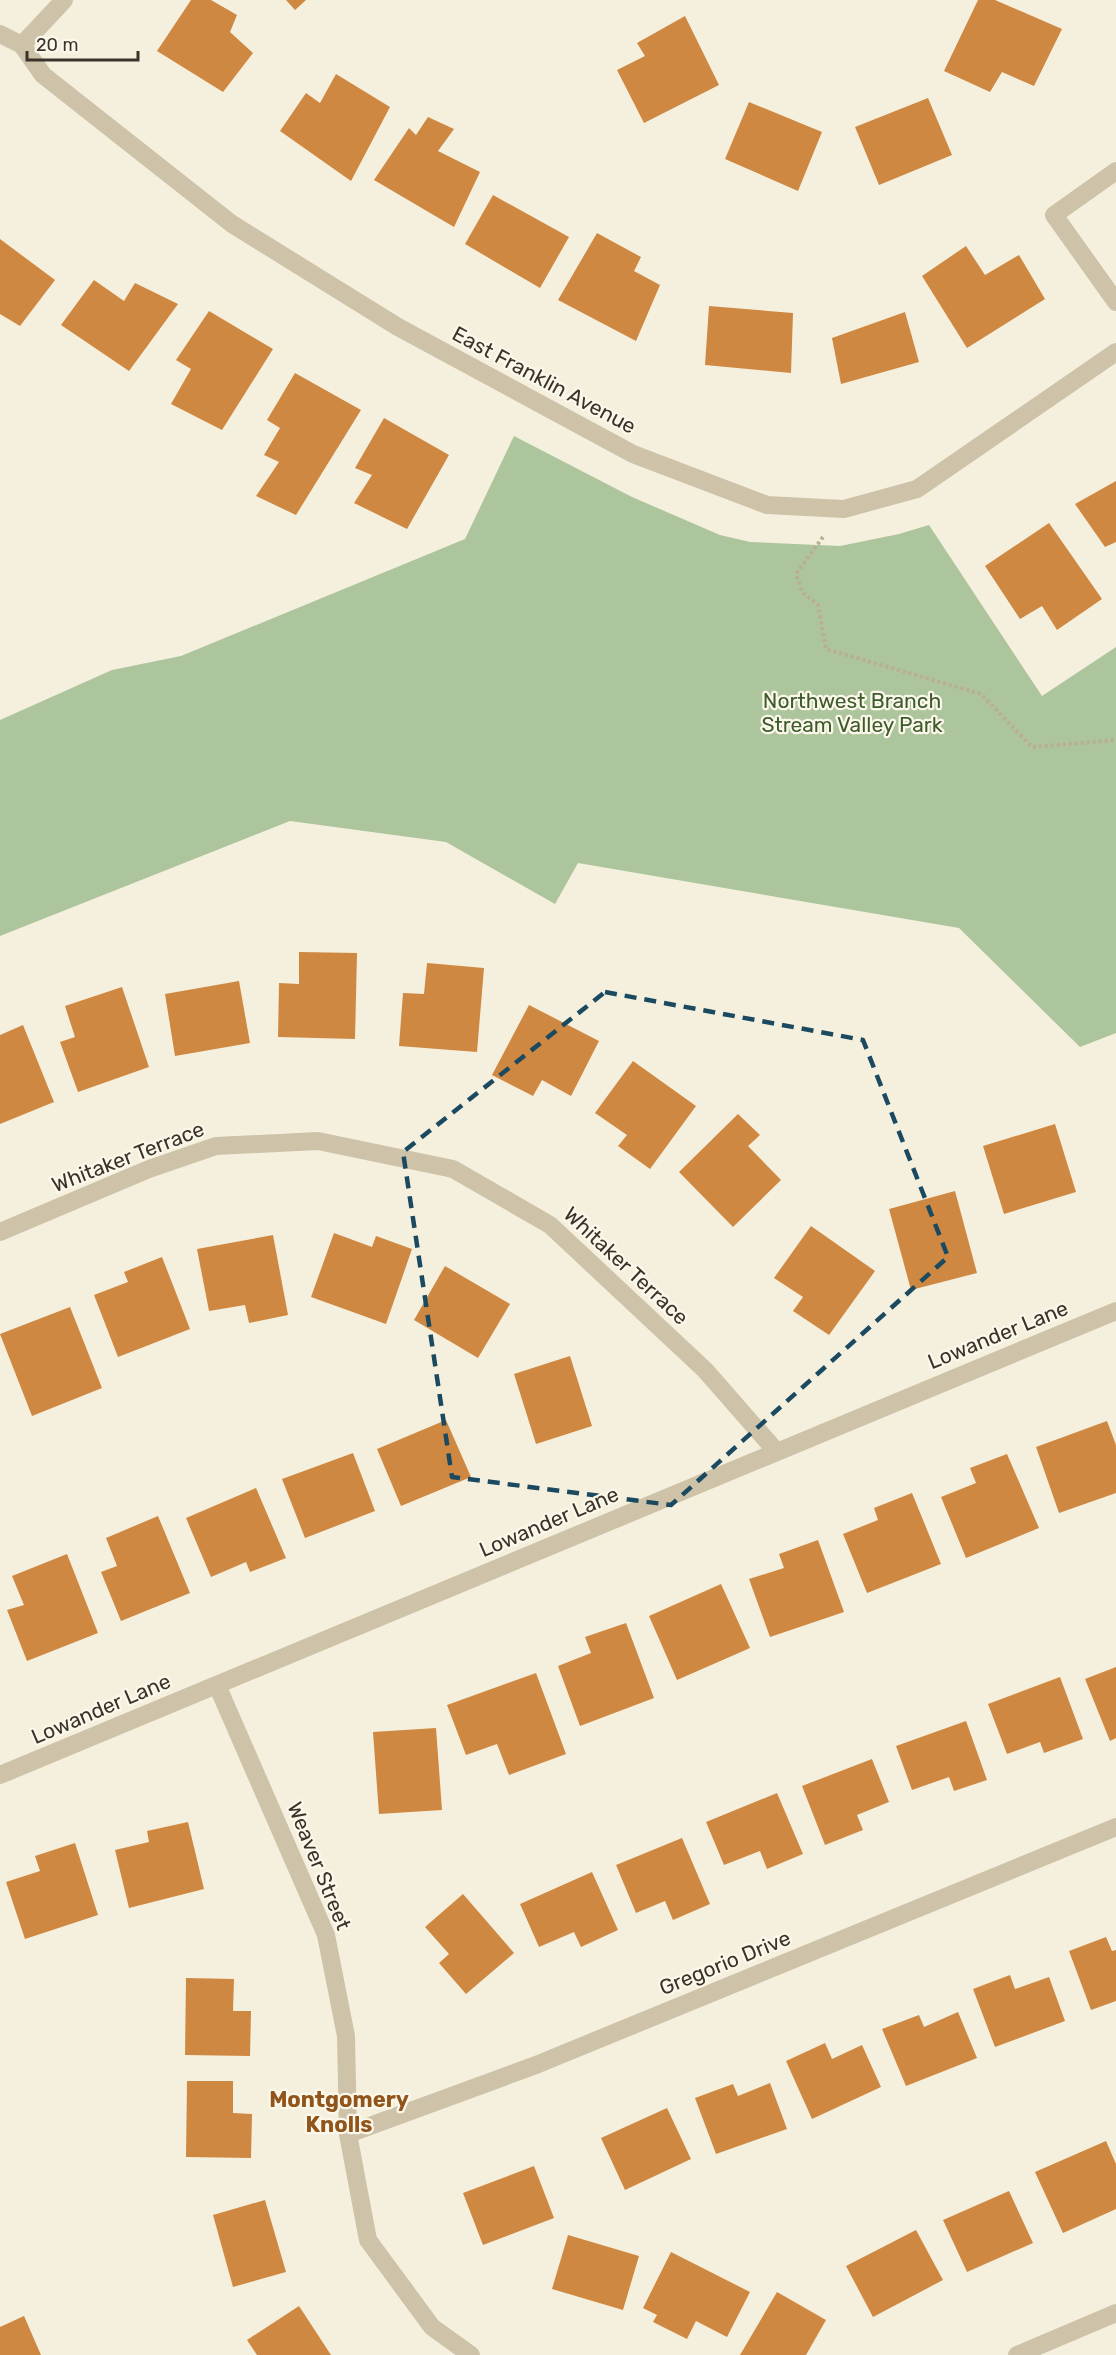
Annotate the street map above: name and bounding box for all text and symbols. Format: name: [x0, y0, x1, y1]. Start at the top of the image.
scale bar: [27, 24, 138, 62]
text: 20 m: [36, 34, 78, 56]
street label: East Franklin Avenue: [448, 321, 640, 439]
park label: Northwest Branch Stream Valley Park: [761, 688, 943, 737]
street label: Whitaker Terrace: [48, 1116, 208, 1197]
street label: Whitaker Terrace: [559, 1201, 694, 1330]
street label: Lowander Lane: [924, 1295, 1072, 1374]
street label: Lowander Lane: [475, 1481, 622, 1562]
street label: Lowander Lane: [27, 1668, 174, 1749]
street label: Weaver Street: [282, 1798, 357, 1933]
street label: Gregorio Drive: [656, 1925, 794, 2000]
district label: Montgomery Knolls: [269, 2086, 409, 2138]

